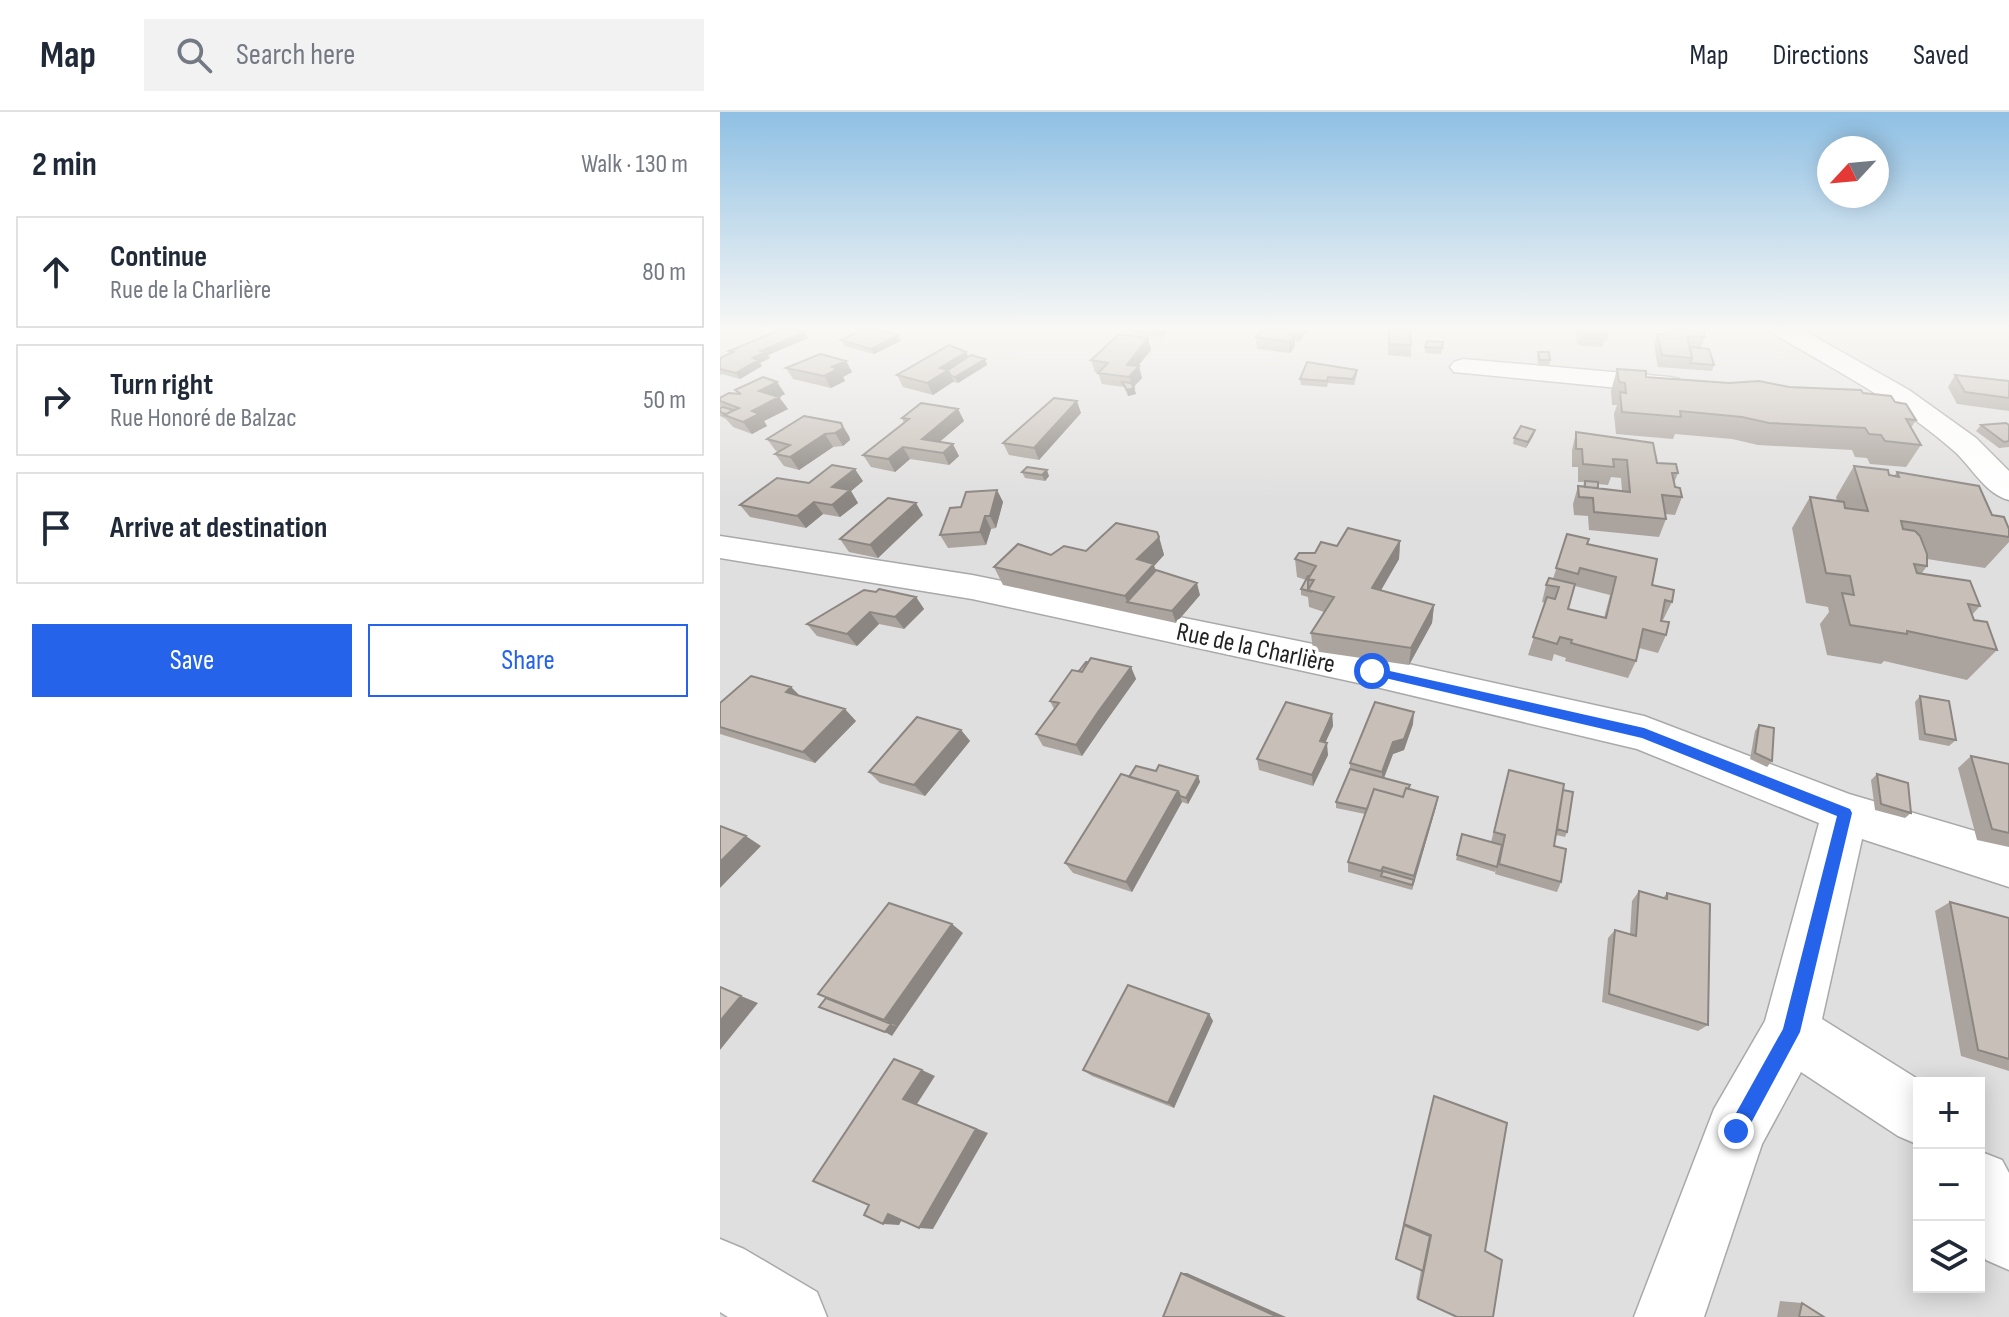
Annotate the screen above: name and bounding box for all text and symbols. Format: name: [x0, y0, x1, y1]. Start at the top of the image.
search box: [144, 19, 704, 91]
text: Map: [40, 33, 96, 78]
icon: search: [172, 33, 216, 77]
text: Search here: [236, 37, 355, 73]
text: Map: [1690, 39, 1729, 72]
text: Directions: [1773, 39, 1869, 72]
text: Saved: [1913, 39, 1969, 72]
north arrow: [1817, 136, 1889, 208]
text: 2 min: [32, 144, 97, 185]
text: Walk · 130 m: [581, 149, 688, 180]
text: Continue: [110, 239, 207, 275]
icon: ahead: [34, 250, 78, 294]
text: 80 m: [642, 257, 686, 288]
text: Rue de la Charlière: [110, 275, 271, 306]
text: Turn right: [110, 367, 213, 403]
icon: right: [34, 378, 78, 422]
text: 50 m: [643, 385, 686, 416]
text: Rue Honoré de Balzac: [110, 403, 297, 434]
icon: arrive: [34, 506, 78, 550]
text: Arrive at destination: [110, 510, 327, 546]
street label: Rue de la Charlière: [1174, 617, 1338, 680]
button: Save: [32, 624, 352, 697]
button: Share: [368, 624, 688, 697]
route start: [1354, 653, 1390, 689]
map controls: [1913, 1077, 1985, 1293]
button: +: [1913, 1077, 1985, 1149]
route end: [1718, 1113, 1754, 1149]
button: −: [1913, 1149, 1985, 1221]
button: layers: [1913, 1221, 1985, 1293]

